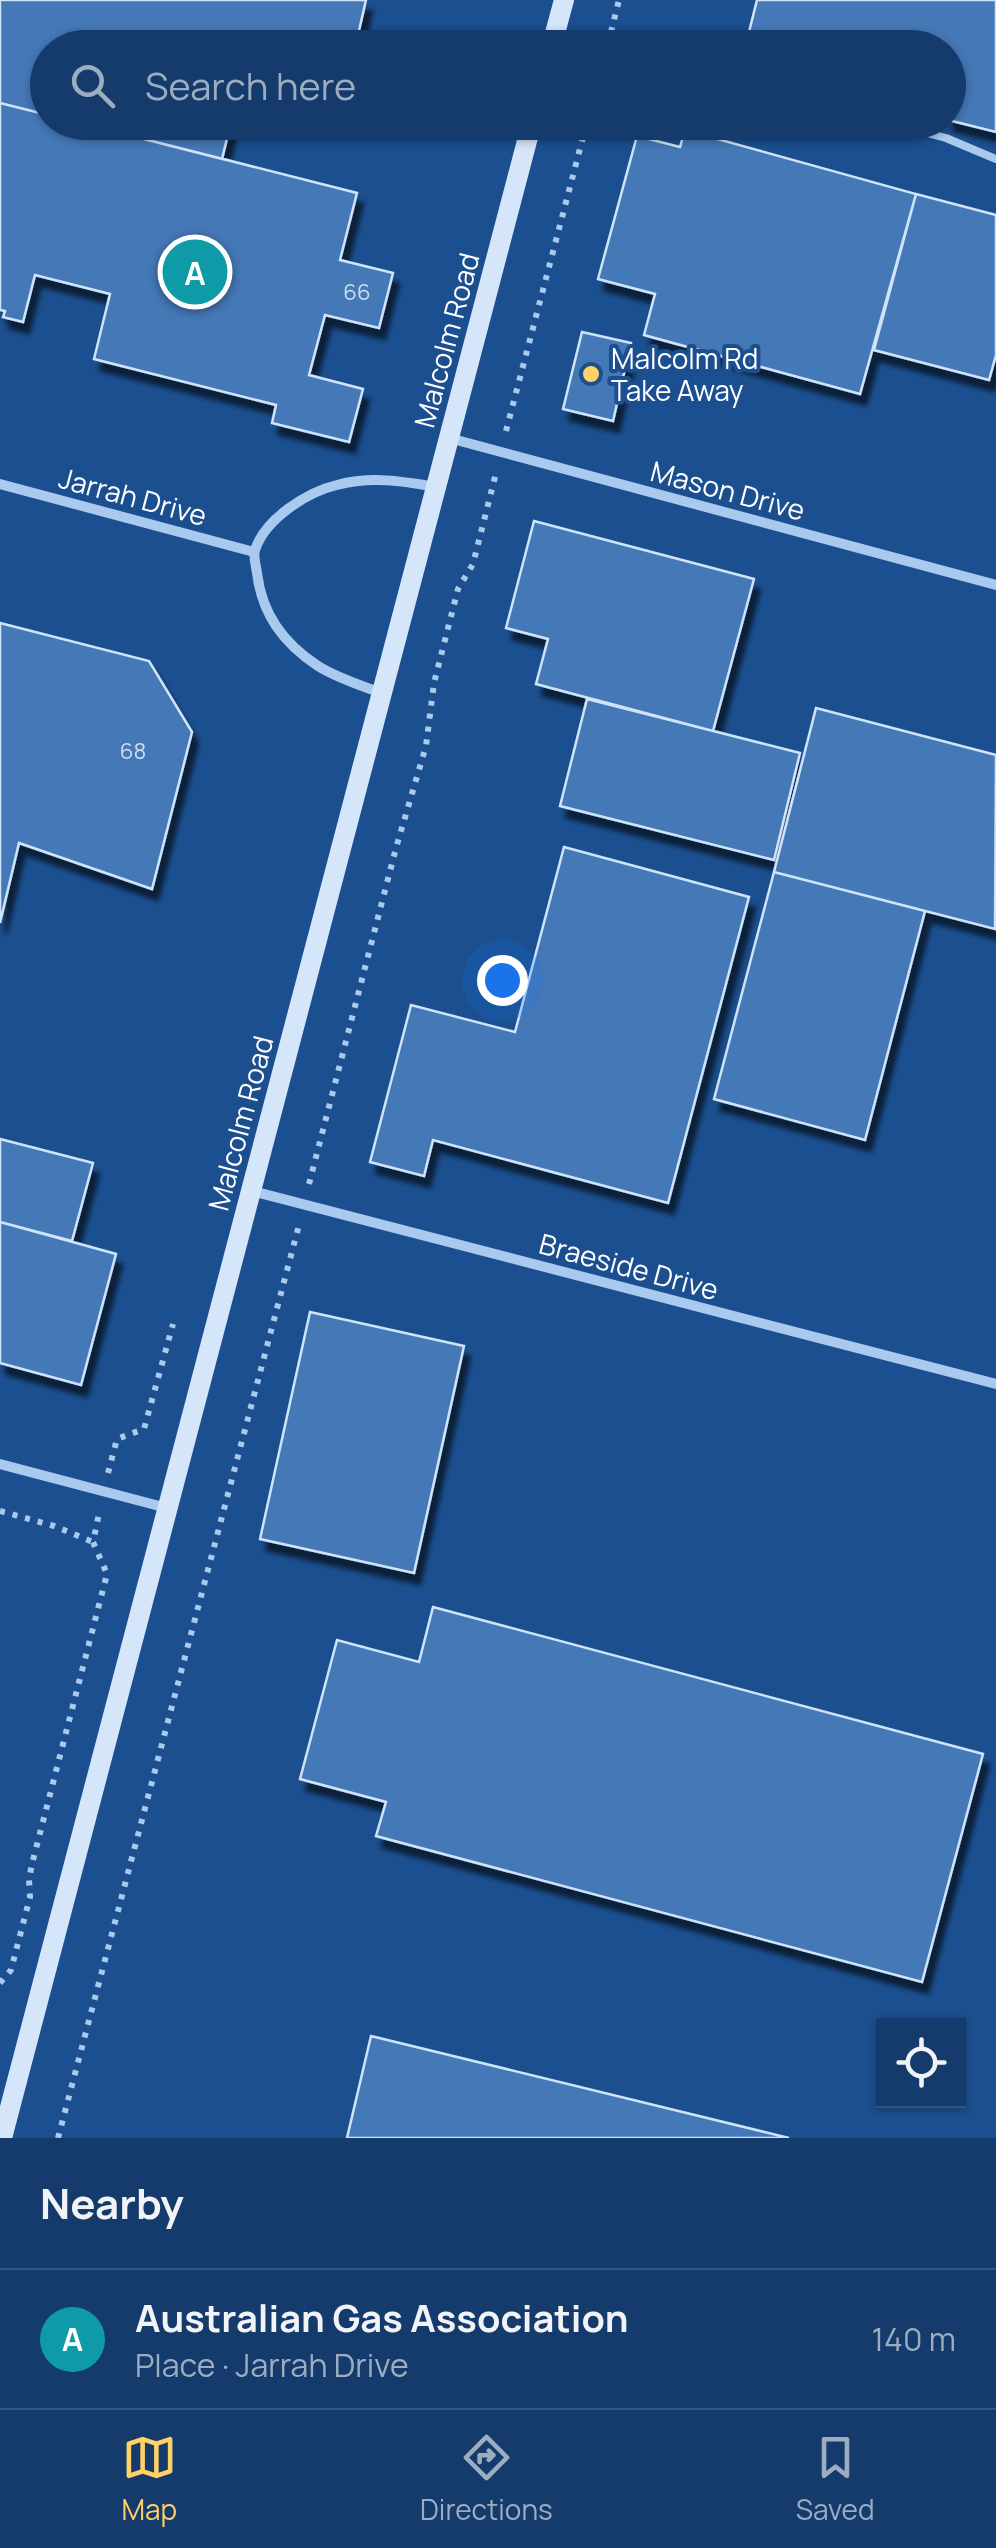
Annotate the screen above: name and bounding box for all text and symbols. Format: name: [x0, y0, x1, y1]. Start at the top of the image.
search box: [30, 30, 966, 140]
icon: search: [65, 58, 120, 113]
text: Search here: [145, 59, 356, 111]
pin: A: [162, 234, 228, 310]
street label: Malcolm Road: [404, 248, 488, 432]
house number: 66: [343, 277, 371, 307]
place label: Malcolm Rd Take Away: [611, 339, 758, 409]
marker: Malcolm Rd Take Away: [580, 363, 602, 385]
street label: Mason Drive: [647, 451, 809, 529]
street label: Jarrah Drive: [55, 458, 211, 534]
house number: 68: [120, 736, 146, 766]
your location: [477, 955, 528, 1006]
street label: Malcolm Road: [198, 1031, 282, 1215]
street label: Braeside Drive: [535, 1224, 723, 1308]
map controls: [876, 2018, 966, 2108]
button: locate: [876, 2018, 966, 2108]
text: Nearby: [40, 2174, 184, 2232]
text: Australian Gas Association: [135, 2291, 629, 2343]
text: A: [62, 2317, 83, 2361]
text: 140 m: [872, 2317, 956, 2361]
text: Place · Jarrah Drive: [135, 2343, 409, 2387]
tab: Map: [121, 2430, 177, 2528]
tab: Directions: [420, 2430, 553, 2528]
tab: Saved: [796, 2430, 875, 2528]

